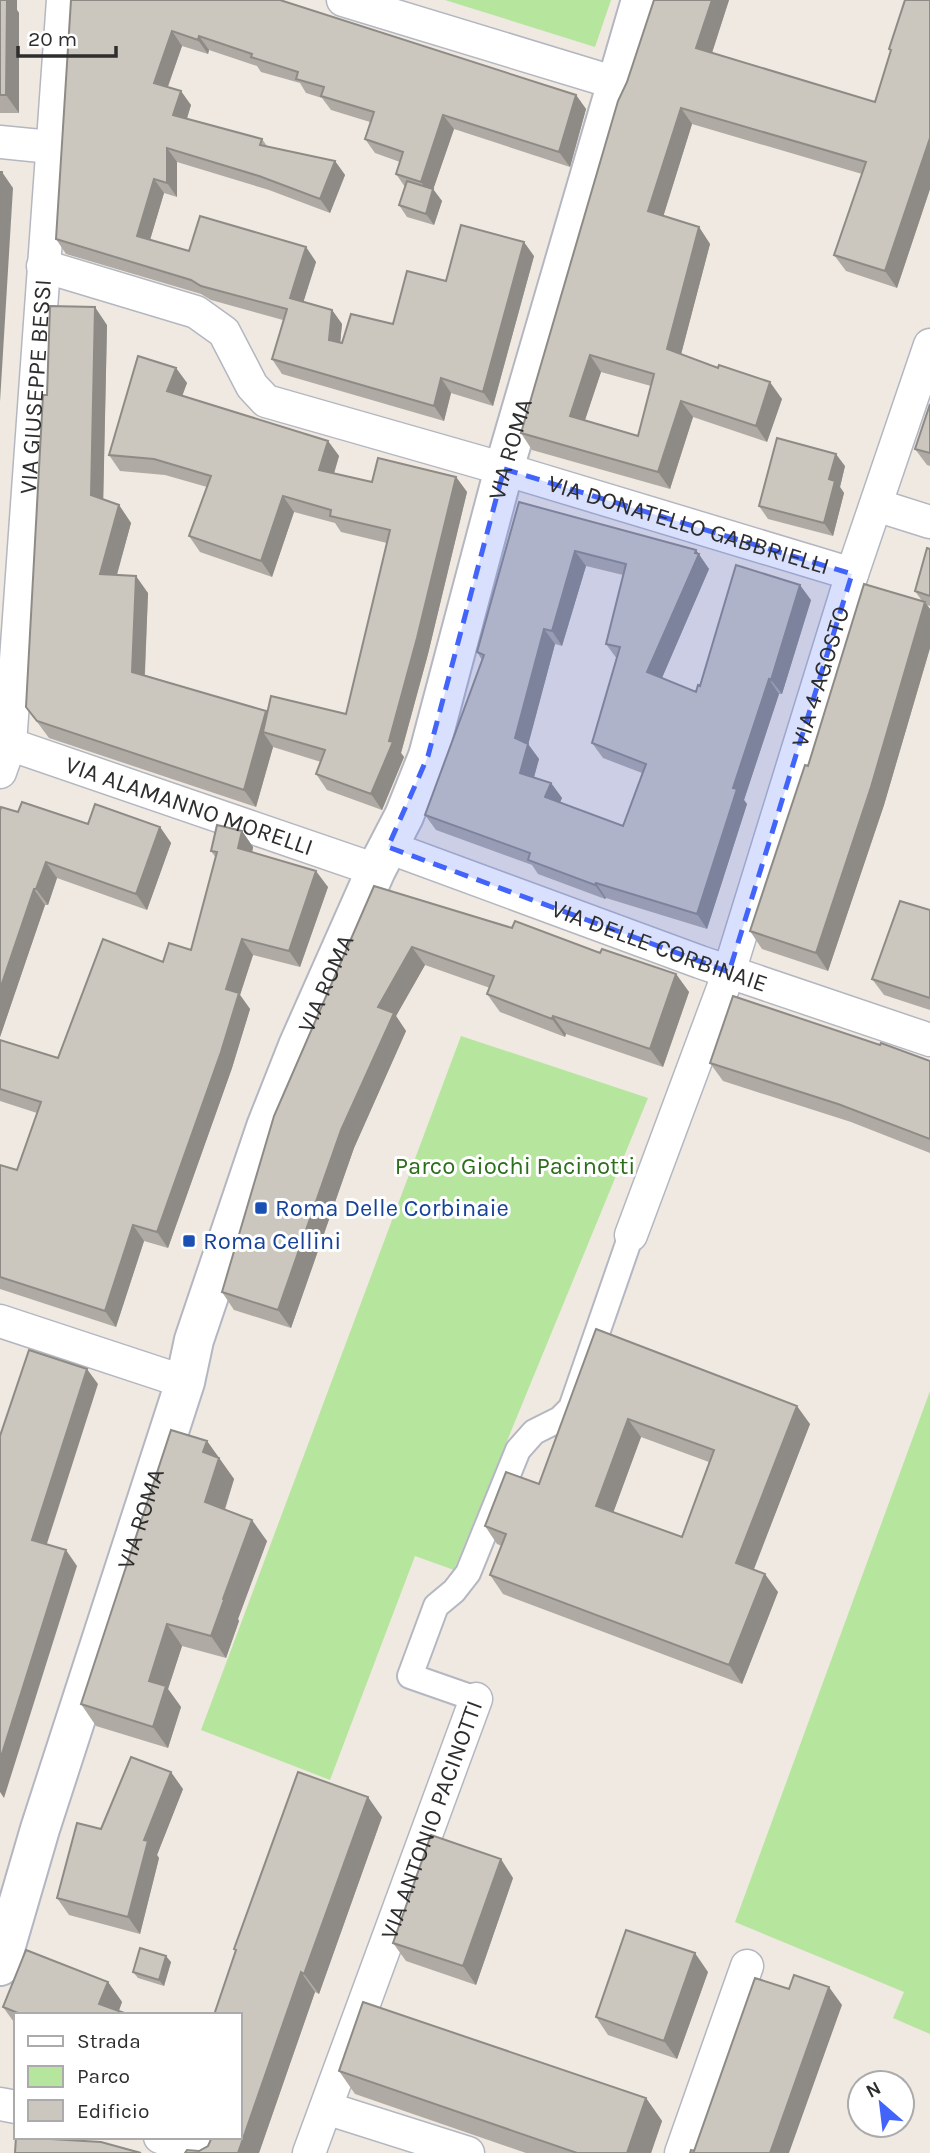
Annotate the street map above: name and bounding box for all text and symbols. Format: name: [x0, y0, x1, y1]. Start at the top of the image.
scale bar: [18, 14, 116, 58]
text: 20 m: [28, 27, 77, 51]
street label: VIA GIUSEPPE BESSI: [14, 278, 57, 495]
street label: VIA ROMA: [482, 395, 538, 503]
street label: VIA DONATELLO GABBRIELLI: [545, 469, 833, 580]
street label: VIA 4 AGOSTO: [785, 603, 855, 750]
street label: VIA ALAMANNO MORELLI: [62, 750, 317, 861]
street label: VIA DELLE CORBINAIE: [547, 894, 771, 998]
street label: VIA ROMA: [292, 930, 360, 1037]
park label: Parco Giochi Pacinotti: [395, 1152, 635, 1180]
place label: Roma Delle Corbinaie: [275, 1194, 509, 1222]
marker: Roma Delle Corbinaie: [253, 1200, 269, 1216]
place label: Roma Cellini: [203, 1227, 341, 1255]
marker: Roma Cellini: [181, 1233, 197, 1249]
street label: VIA ROMA: [111, 1465, 170, 1572]
street label: VIA ANTONIO PACINOTTI: [375, 1697, 488, 1943]
legend: [14, 2013, 242, 2139]
text: Strada: [77, 2029, 141, 2053]
text: Parco: [77, 2064, 130, 2088]
north arrow: [846, 2069, 916, 2139]
text: N: [862, 2077, 885, 2103]
text: Edificio: [77, 2099, 150, 2123]

